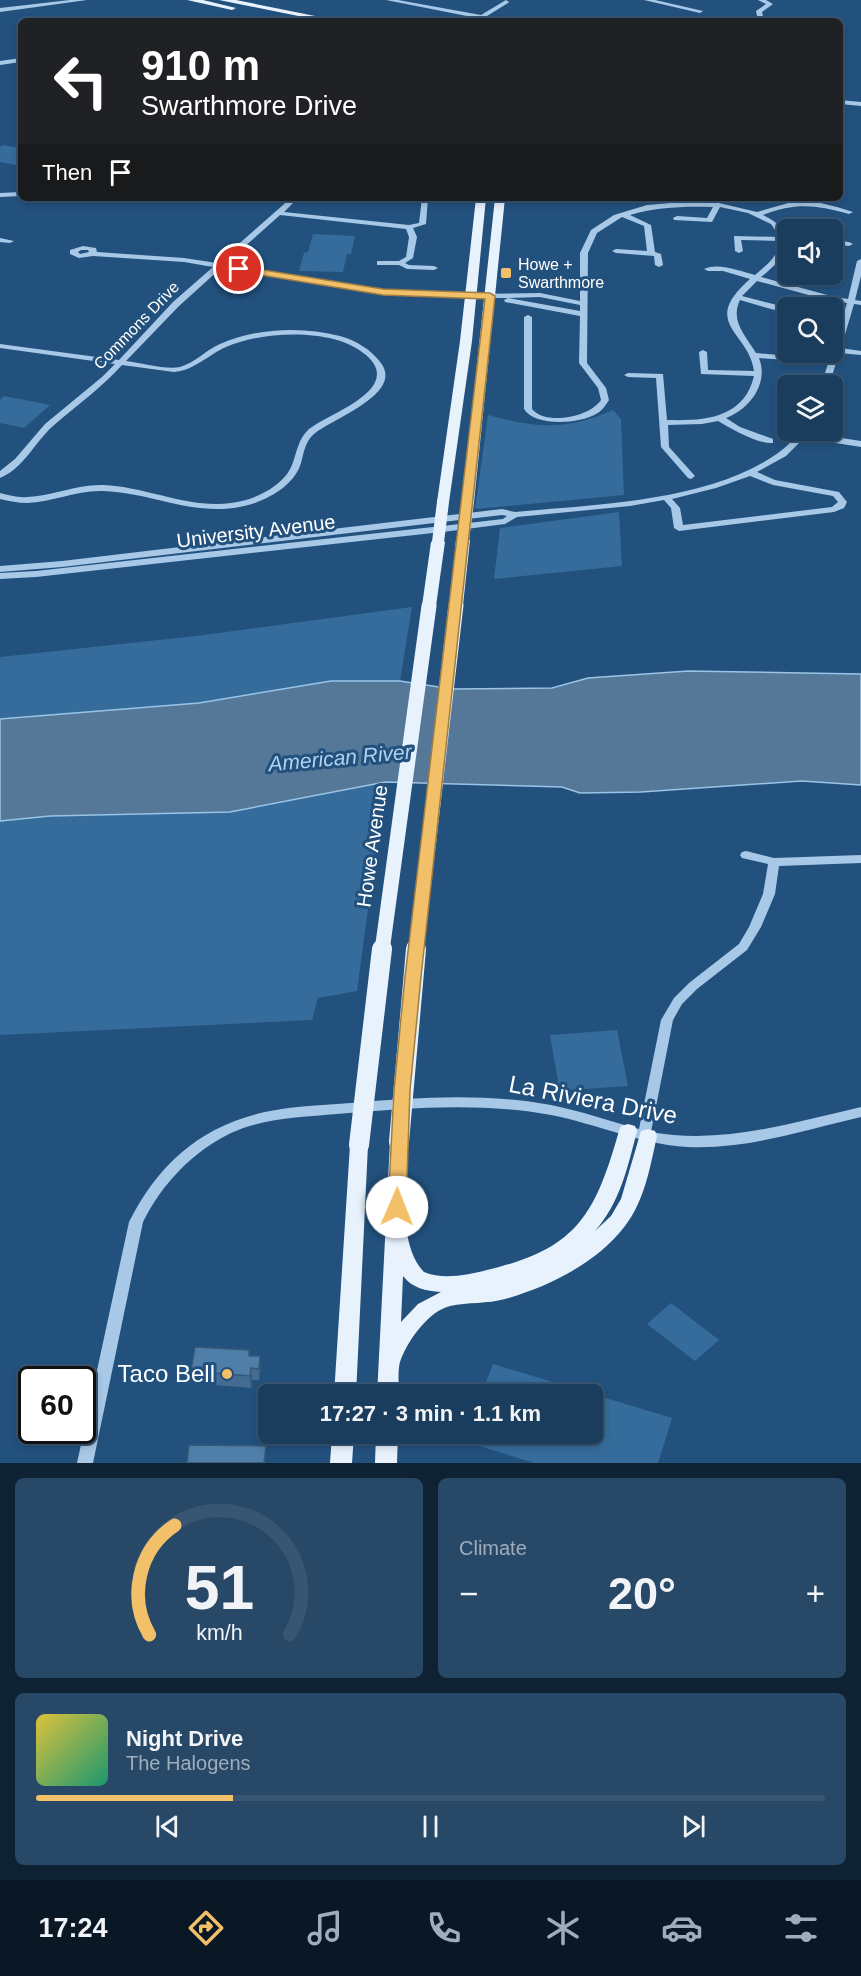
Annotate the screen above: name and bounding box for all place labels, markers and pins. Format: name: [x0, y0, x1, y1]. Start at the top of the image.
pin: [213, 243, 264, 294]
place label: Howe + Swarthmore: [518, 256, 604, 291]
marker: Howe + Swarthmore: [499, 266, 513, 280]
place label: Taco Bell: [118, 1360, 215, 1387]
marker: Taco Bell: [220, 1367, 234, 1381]

